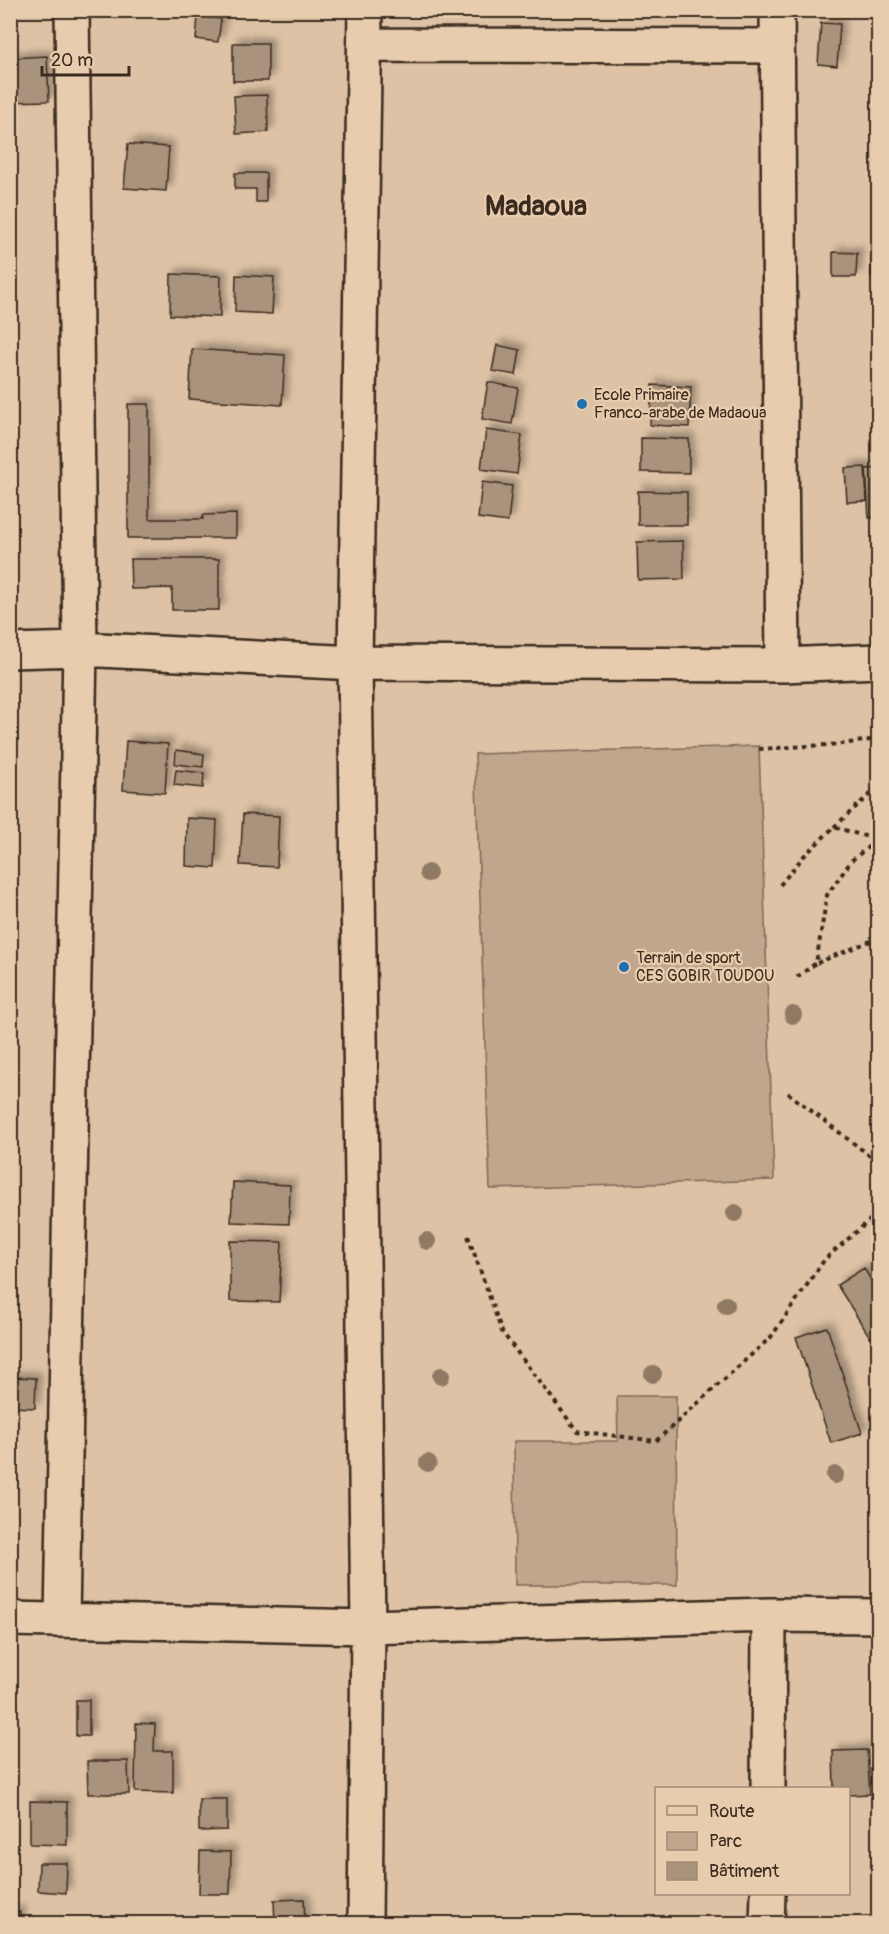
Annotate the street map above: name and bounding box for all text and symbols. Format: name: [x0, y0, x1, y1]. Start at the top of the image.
scale bar: [42, 39, 129, 77]
text: 20 m: [51, 49, 93, 72]
district label: Madaoua: [485, 189, 587, 224]
place label: Ecole Primaire Franco-arabe de Madaoua: [594, 385, 766, 423]
marker: Ecole Primaire Franco-arabe de Madaoua: [575, 397, 589, 411]
place label: Terrain de sport CES GOBIR TOUDOU: [636, 948, 774, 986]
marker: Terrain de sport CES GOBIR TOUDOU: [617, 960, 631, 974]
legend: [655, 1787, 850, 1895]
text: Route: [709, 1800, 754, 1823]
text: Parc: [709, 1830, 742, 1853]
text: Bâtiment: [709, 1860, 780, 1883]

